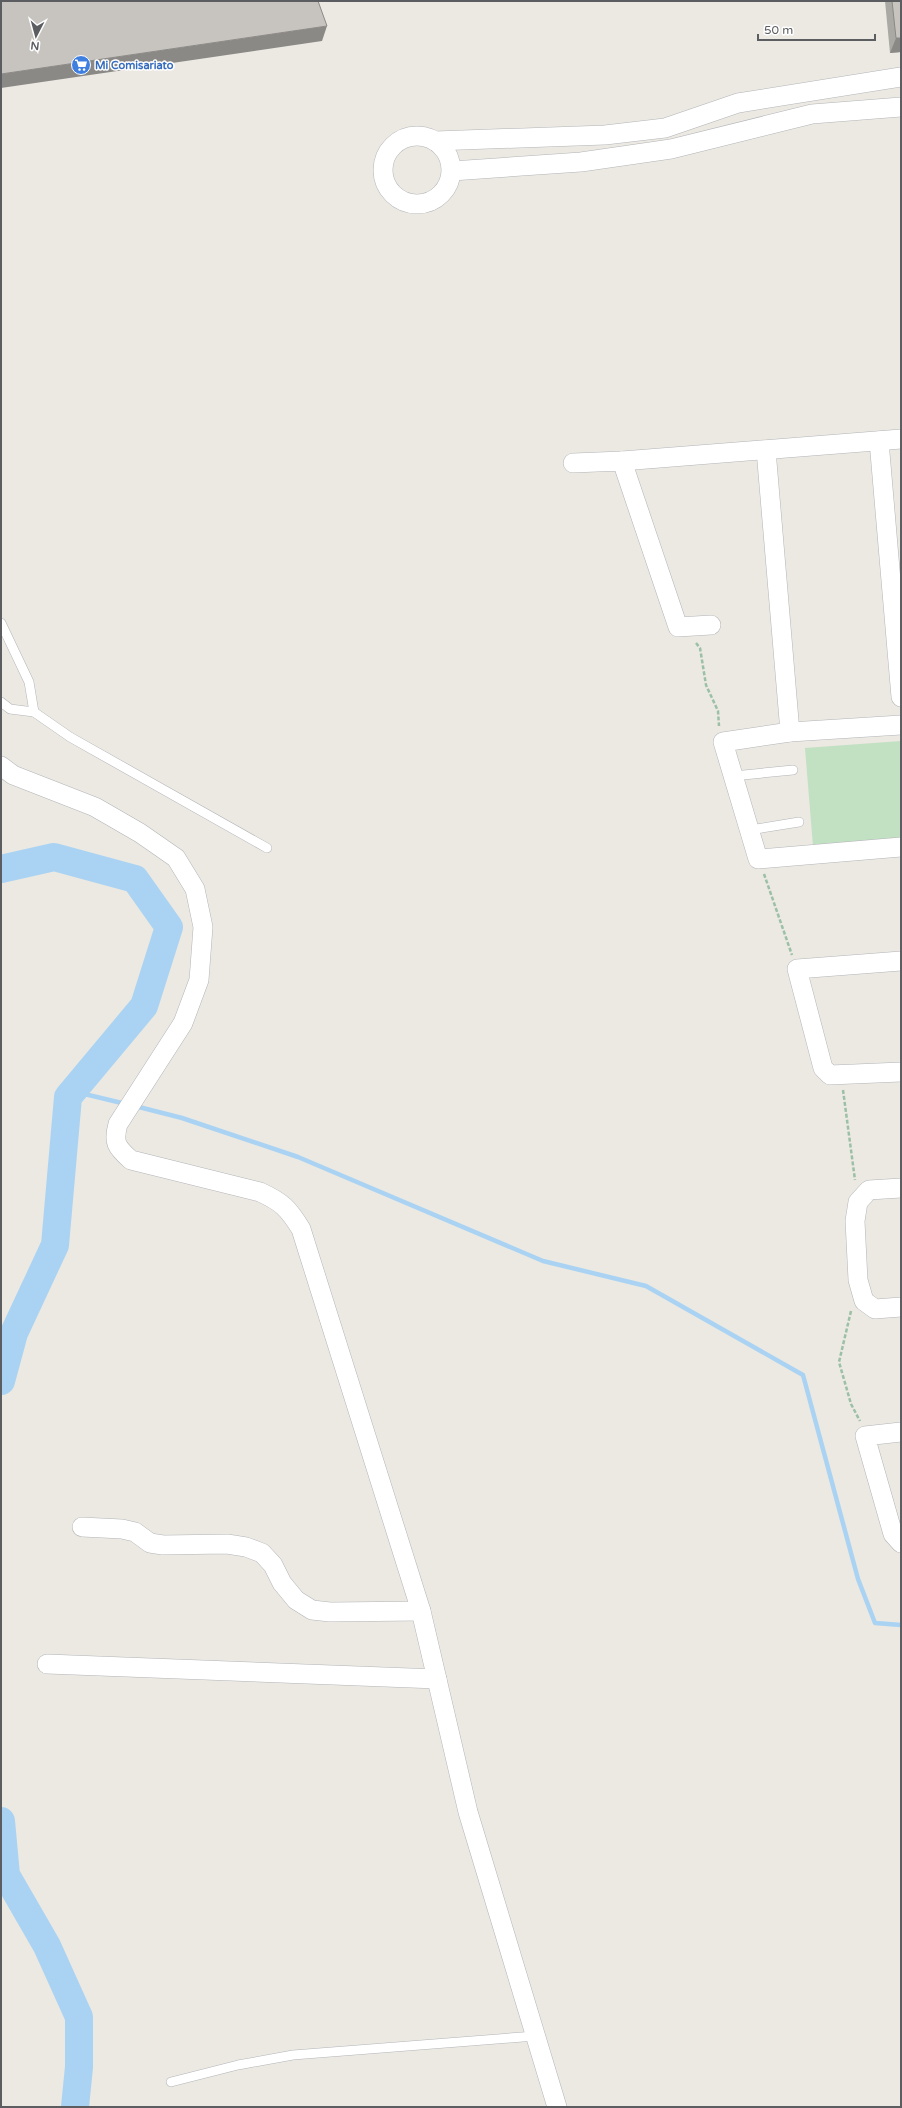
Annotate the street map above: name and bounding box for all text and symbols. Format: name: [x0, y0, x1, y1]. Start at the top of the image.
north arrow: [16, 16, 56, 56]
scale bar: [758, 16, 875, 42]
text: 50 m: [764, 23, 793, 37]
text: N: [30, 39, 40, 52]
supermarket icon: Mi Comisariato: [70, 54, 92, 76]
place label: Mi Comisariato: [95, 59, 174, 72]

